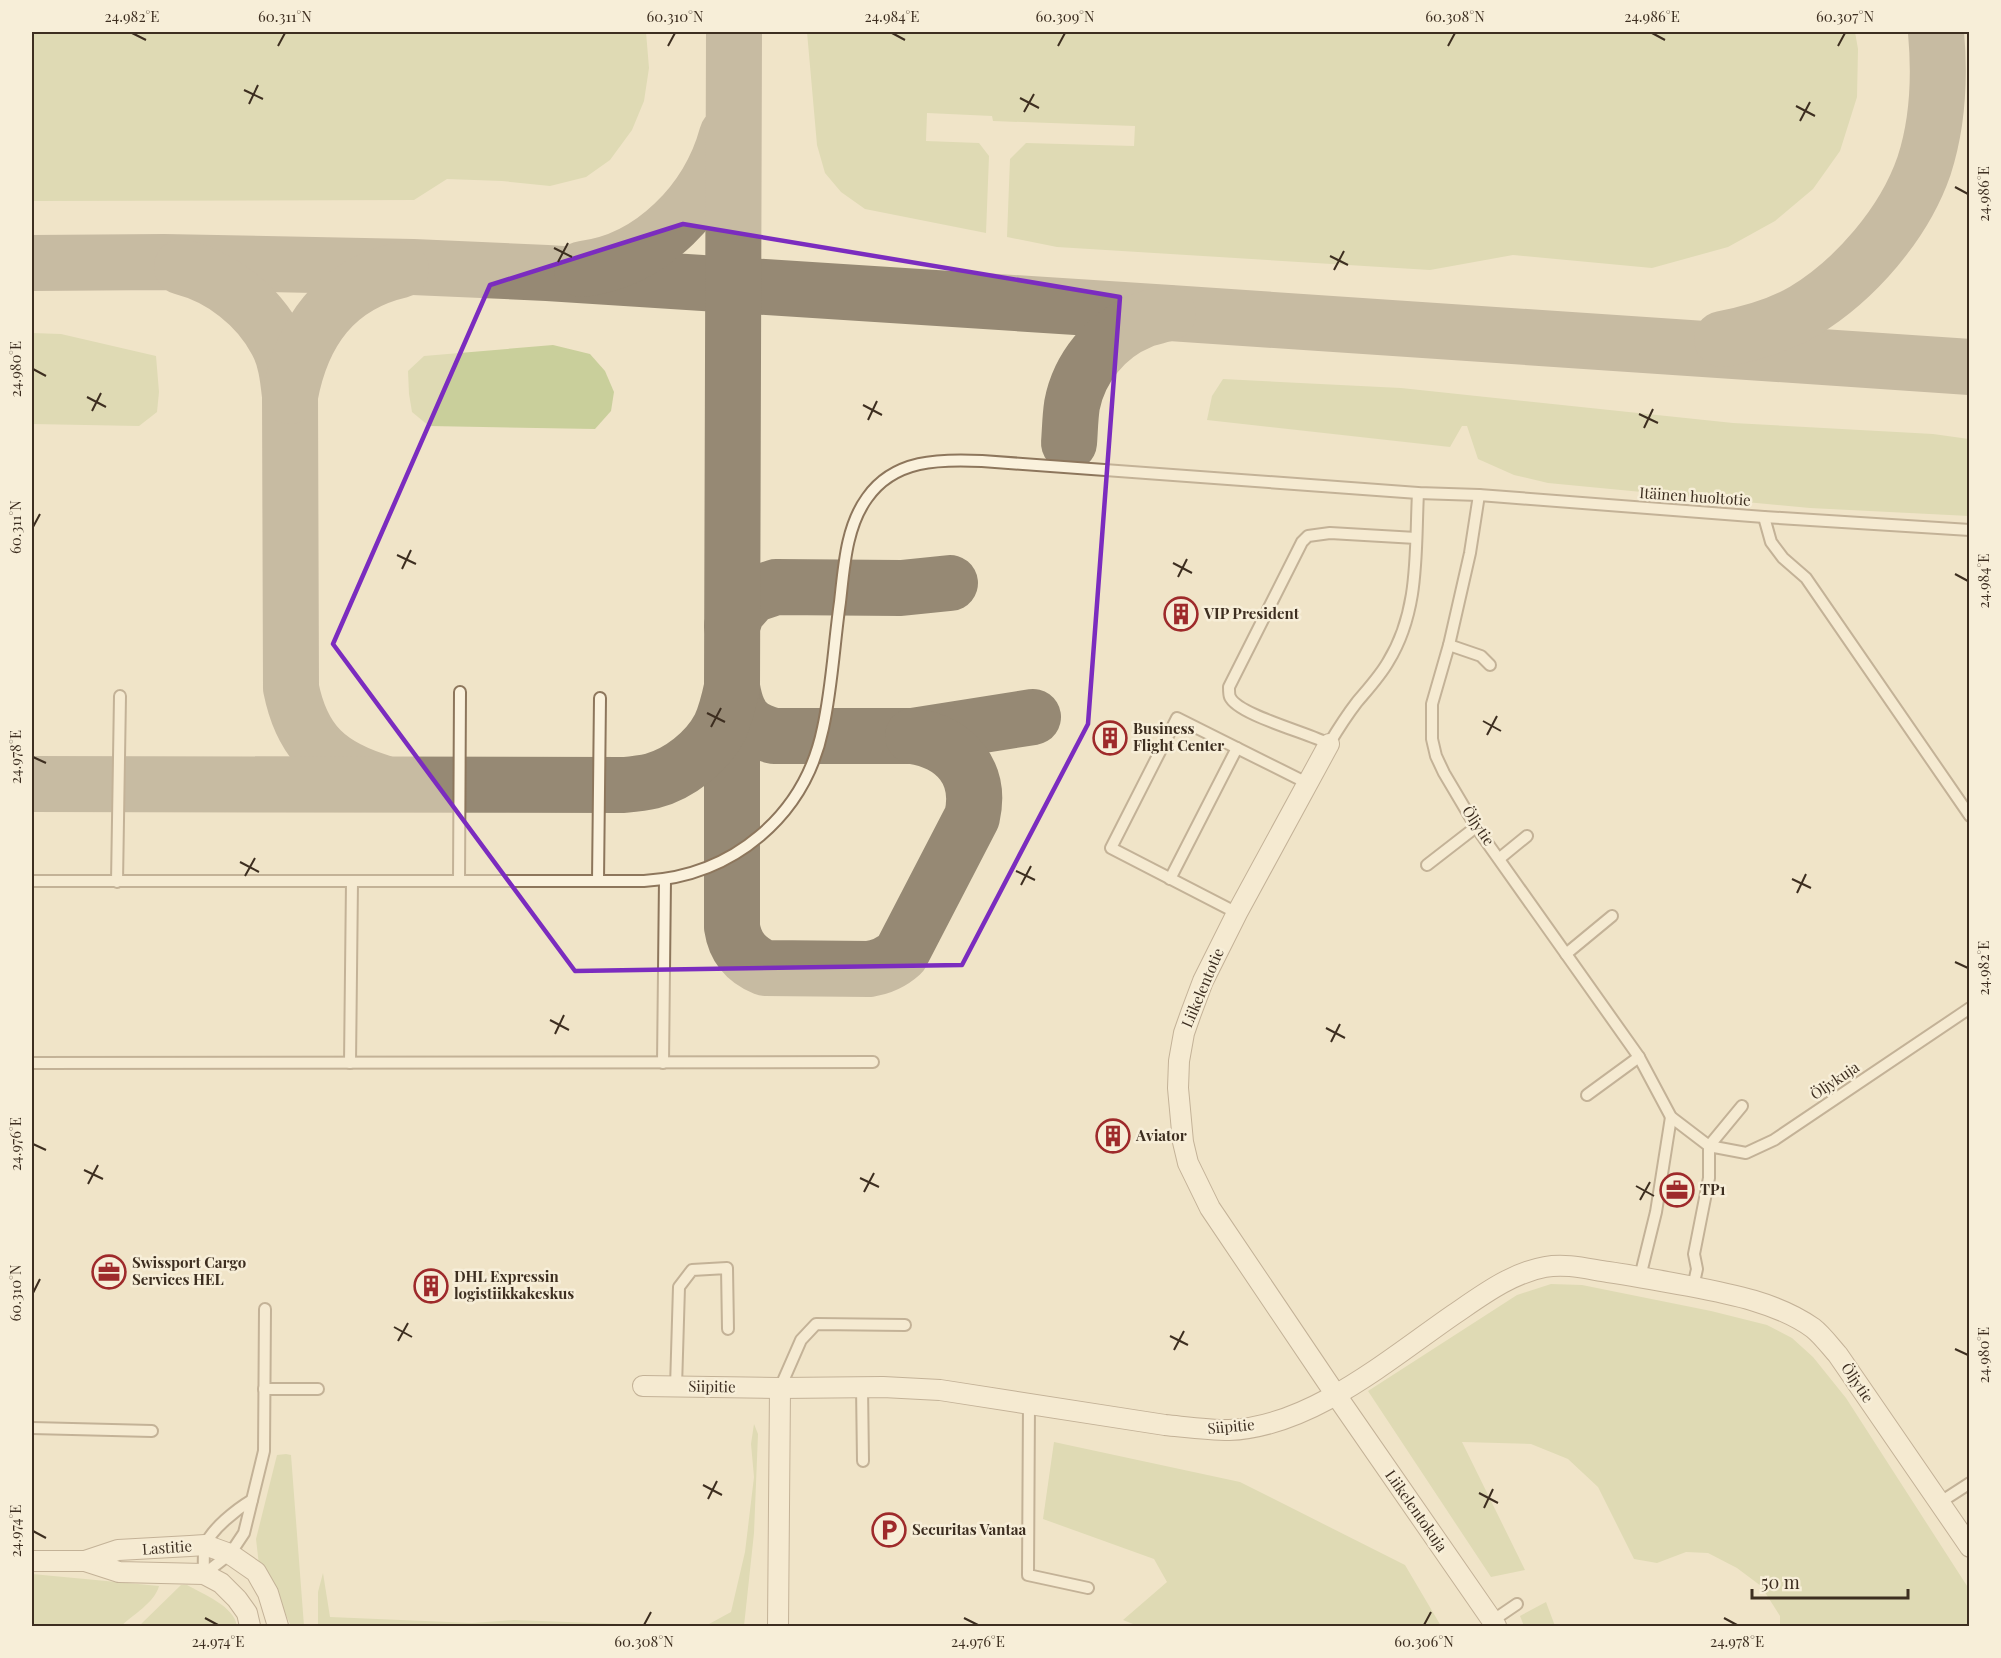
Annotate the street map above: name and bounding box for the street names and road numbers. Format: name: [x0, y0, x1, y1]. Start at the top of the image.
street label: Itäinen huoltotie: [1639, 482, 1751, 510]
street label: Öljytie: [1458, 802, 1499, 849]
street label: Liikelentotie: [1176, 945, 1228, 1030]
street label: Öljykuja: [1806, 1056, 1863, 1104]
street label: Öljytie: [1837, 1359, 1878, 1406]
street label: Siipitie: [688, 1376, 736, 1396]
street label: Siipitie: [1206, 1414, 1255, 1438]
street label: Liikelentokuja: [1381, 1466, 1453, 1556]
street label: Lastitie: [141, 1535, 193, 1559]

